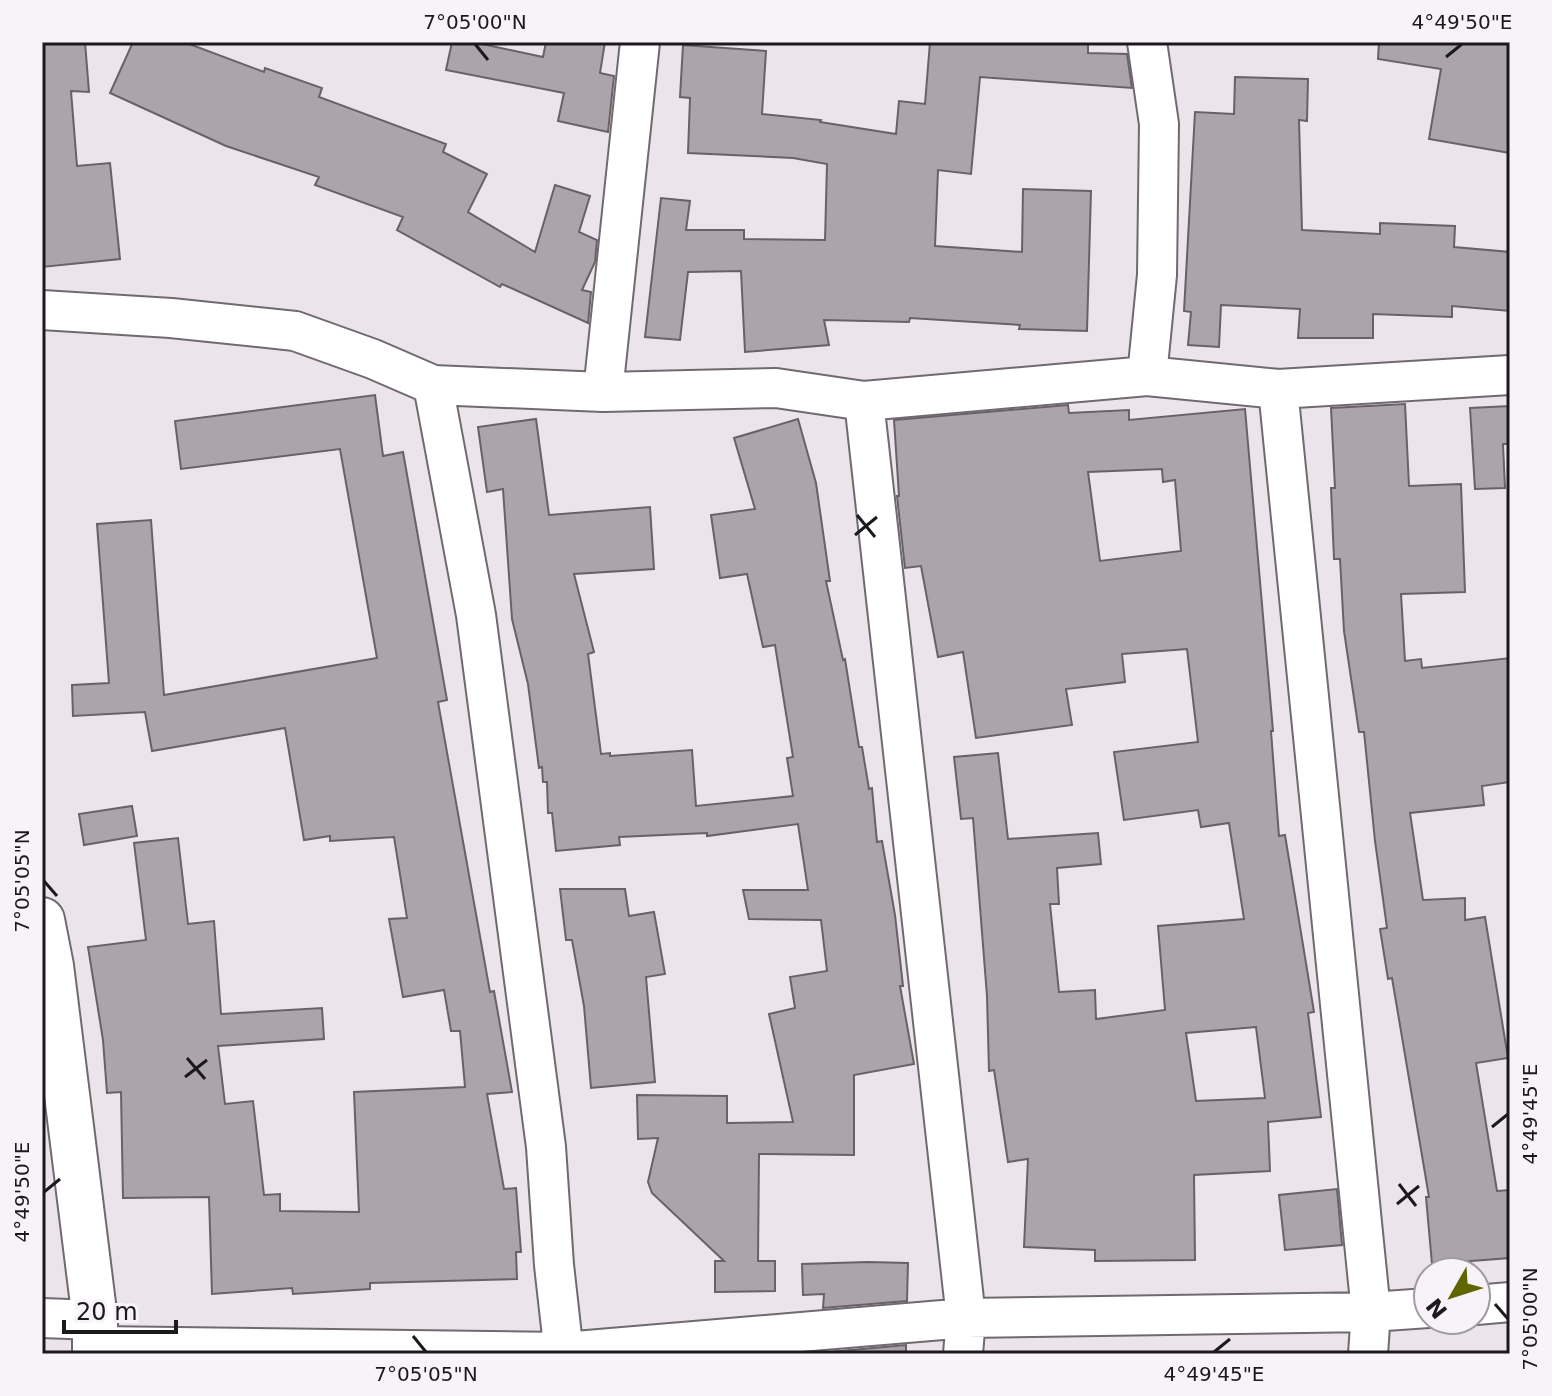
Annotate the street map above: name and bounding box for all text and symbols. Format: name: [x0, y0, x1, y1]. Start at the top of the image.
text: 7°05'00"N: [423, 10, 527, 34]
text: 4°49'50"E: [1412, 10, 1512, 34]
text: 7°05'05"N: [10, 829, 34, 933]
text: 4°49'45"E: [1518, 1064, 1542, 1164]
text: 4°49'50"E: [10, 1142, 34, 1242]
north arrow: [1412, 1256, 1492, 1336]
text: 7°05'00"N: [1518, 1267, 1542, 1371]
scale bar: [64, 1284, 176, 1334]
text: N: [1421, 1293, 1452, 1323]
text: 20 m: [76, 1298, 138, 1326]
text: 7°05'05"N: [374, 1362, 478, 1386]
text: 4°49'45"E: [1164, 1362, 1264, 1386]

